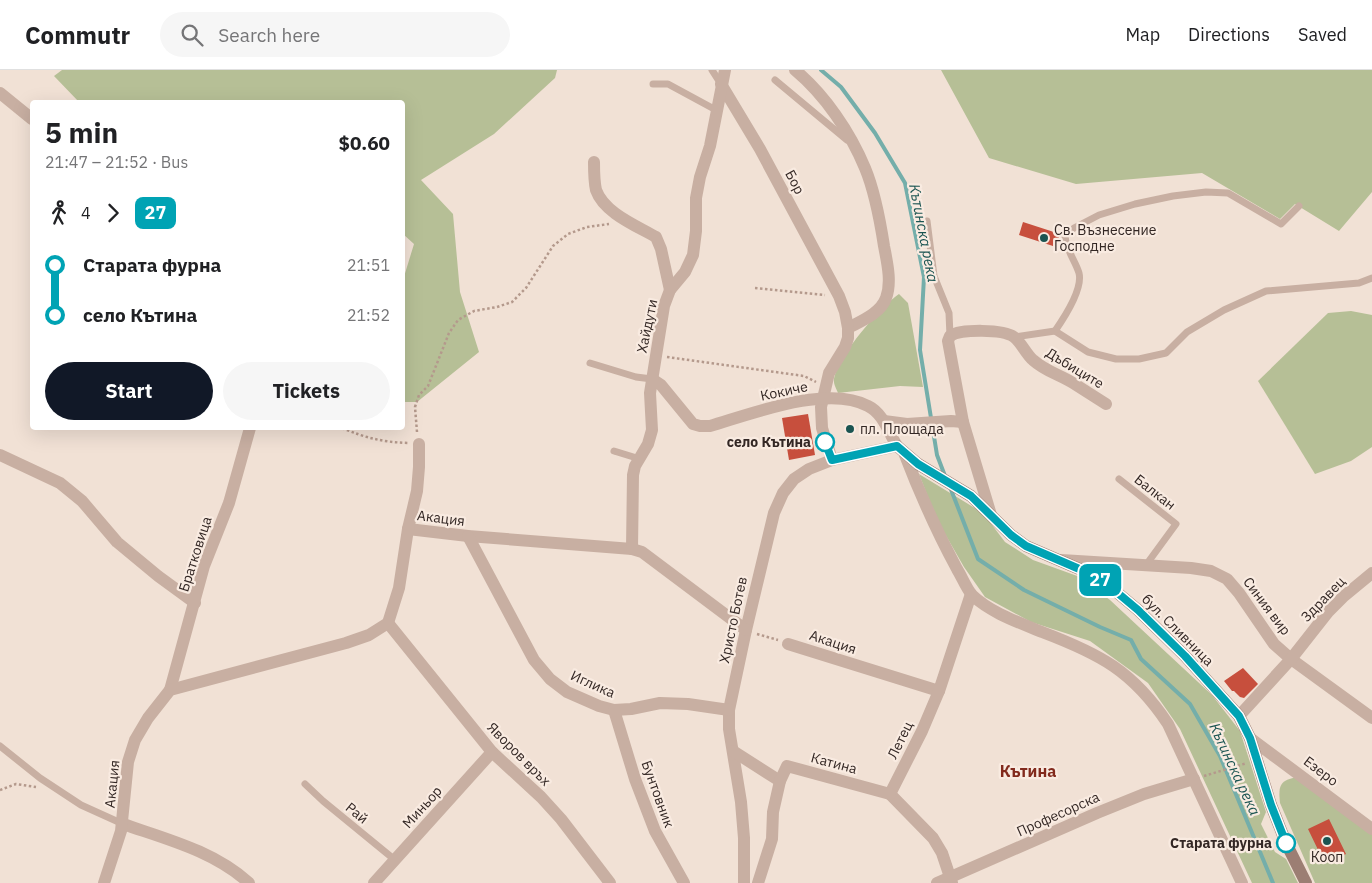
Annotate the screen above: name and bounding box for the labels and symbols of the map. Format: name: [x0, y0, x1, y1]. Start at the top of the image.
street label: Бор: [781, 167, 809, 197]
water label: Кътинска река: [905, 182, 943, 284]
place label: Св. Възнесение Господне: [1054, 221, 1157, 255]
marker: Св. Възнесение Господне: [1038, 232, 1050, 244]
street label: Хайдути: [633, 298, 661, 354]
street label: Дъбиците: [1043, 344, 1108, 393]
street label: Кокиче: [759, 377, 810, 405]
place label: пл. Площада: [860, 420, 944, 438]
marker: пл. Площада: [844, 423, 856, 435]
marker: село Кътина: [815, 432, 835, 452]
place label: село Кътина: [727, 433, 811, 451]
street label: Балкан: [1131, 470, 1179, 514]
street label: Акация: [416, 506, 466, 530]
street label: Братковица: [174, 514, 216, 594]
line badge: 27: [1078, 564, 1122, 596]
street label: Здравец: [1297, 572, 1349, 625]
street label: Синия вир: [1239, 573, 1295, 639]
street label: Христо Ботев: [715, 575, 751, 665]
street label: бул. Сливница: [1138, 590, 1218, 670]
street label: Акация: [807, 626, 859, 658]
street label: Иглика: [568, 666, 618, 702]
street label: Яворов връх: [483, 718, 555, 790]
street label: Летец: [883, 718, 917, 762]
water label: Кътинска река: [1205, 720, 1265, 819]
street label: Катина: [809, 748, 860, 778]
street label: Езеро: [1300, 752, 1342, 790]
street label: Бунтовник: [638, 758, 679, 830]
street label: Акация: [101, 759, 123, 809]
district label: Кътина: [1000, 761, 1056, 781]
street label: Миньор: [398, 782, 446, 832]
street label: Професорска: [1014, 787, 1103, 840]
street label: Рай: [342, 798, 372, 828]
marker: Старата фурна: [1276, 833, 1296, 853]
place label: Старата фурна: [1170, 834, 1272, 852]
marker: Кооп: [1321, 835, 1333, 847]
place label: Кооп: [1311, 848, 1343, 866]

